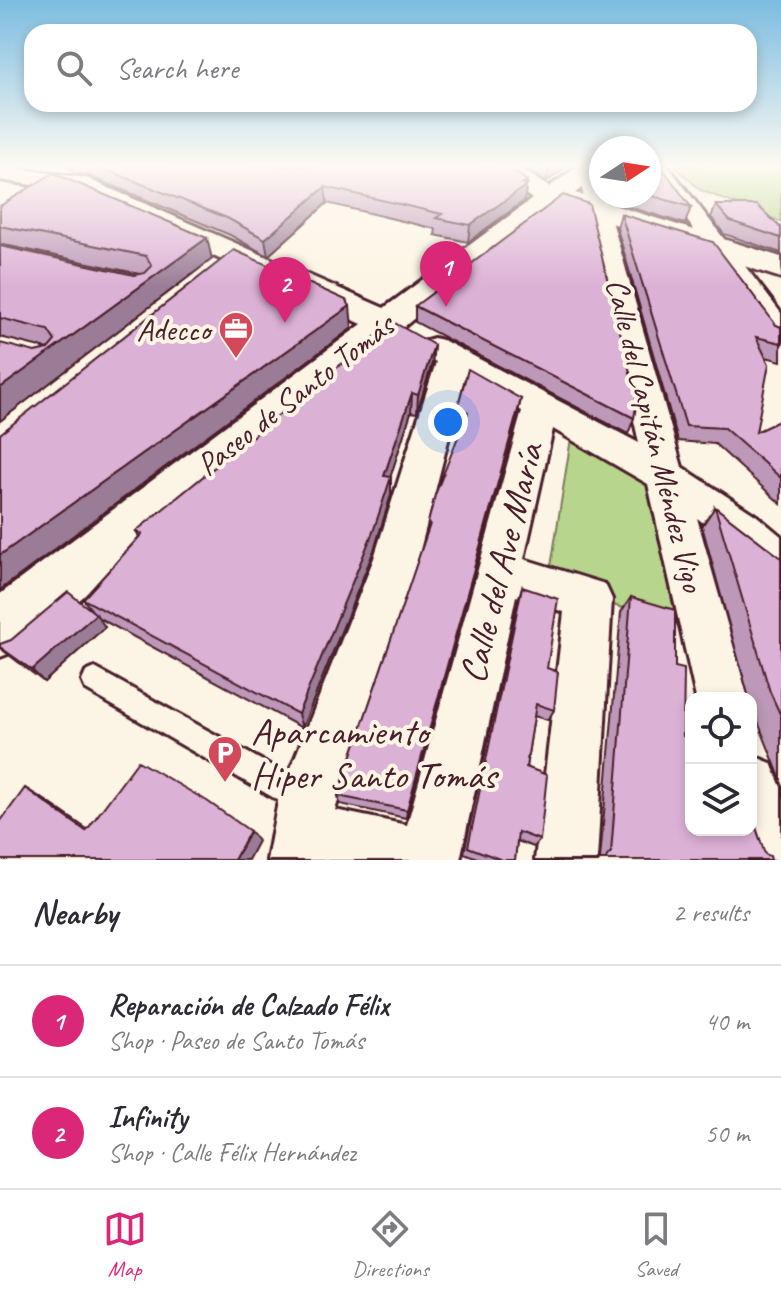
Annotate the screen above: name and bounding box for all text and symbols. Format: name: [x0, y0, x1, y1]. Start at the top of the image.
search box: [24, 24, 757, 112]
icon: search: [52, 46, 96, 90]
text: Search here: [116, 49, 238, 87]
north arrow: [589, 136, 661, 208]
pin: 1: [420, 241, 472, 307]
pin: 2: [259, 257, 311, 323]
street label: Calle del Capitán Méndez Vigo: [596, 274, 714, 597]
street label: Paseo de Santo Tomás: [188, 303, 404, 485]
place label: Adecco: [136, 309, 214, 350]
office icon: Adecco: [217, 310, 255, 360]
your location: [428, 402, 468, 442]
street label: Calle del Ave María: [449, 436, 554, 688]
map controls: [685, 692, 757, 836]
button: locate: [685, 692, 757, 764]
place label: Aparcamiento Hiper Santo Tomás: [251, 708, 500, 799]
parking icon: Aparcamiento Hiper Santo Tomás: [206, 734, 244, 784]
button: layers: [685, 764, 757, 836]
text: Nearby: [32, 891, 118, 934]
text: 2 results: [673, 896, 749, 929]
text: Reparación de Calzado Félix: [108, 986, 389, 1024]
text: 1: [52, 1005, 64, 1038]
text: 40 m: [705, 1005, 749, 1038]
text: Shop · Paseo de Santo Tomás: [108, 1024, 364, 1057]
text: Infinity: [108, 1098, 187, 1136]
text: 2: [52, 1117, 64, 1150]
text: 50 m: [705, 1117, 749, 1150]
text: Shop · Calle Félix Hernández: [108, 1136, 356, 1169]
tab: Map: [103, 1207, 147, 1283]
tab: Directions: [352, 1207, 429, 1283]
tab: Saved: [634, 1207, 678, 1283]

